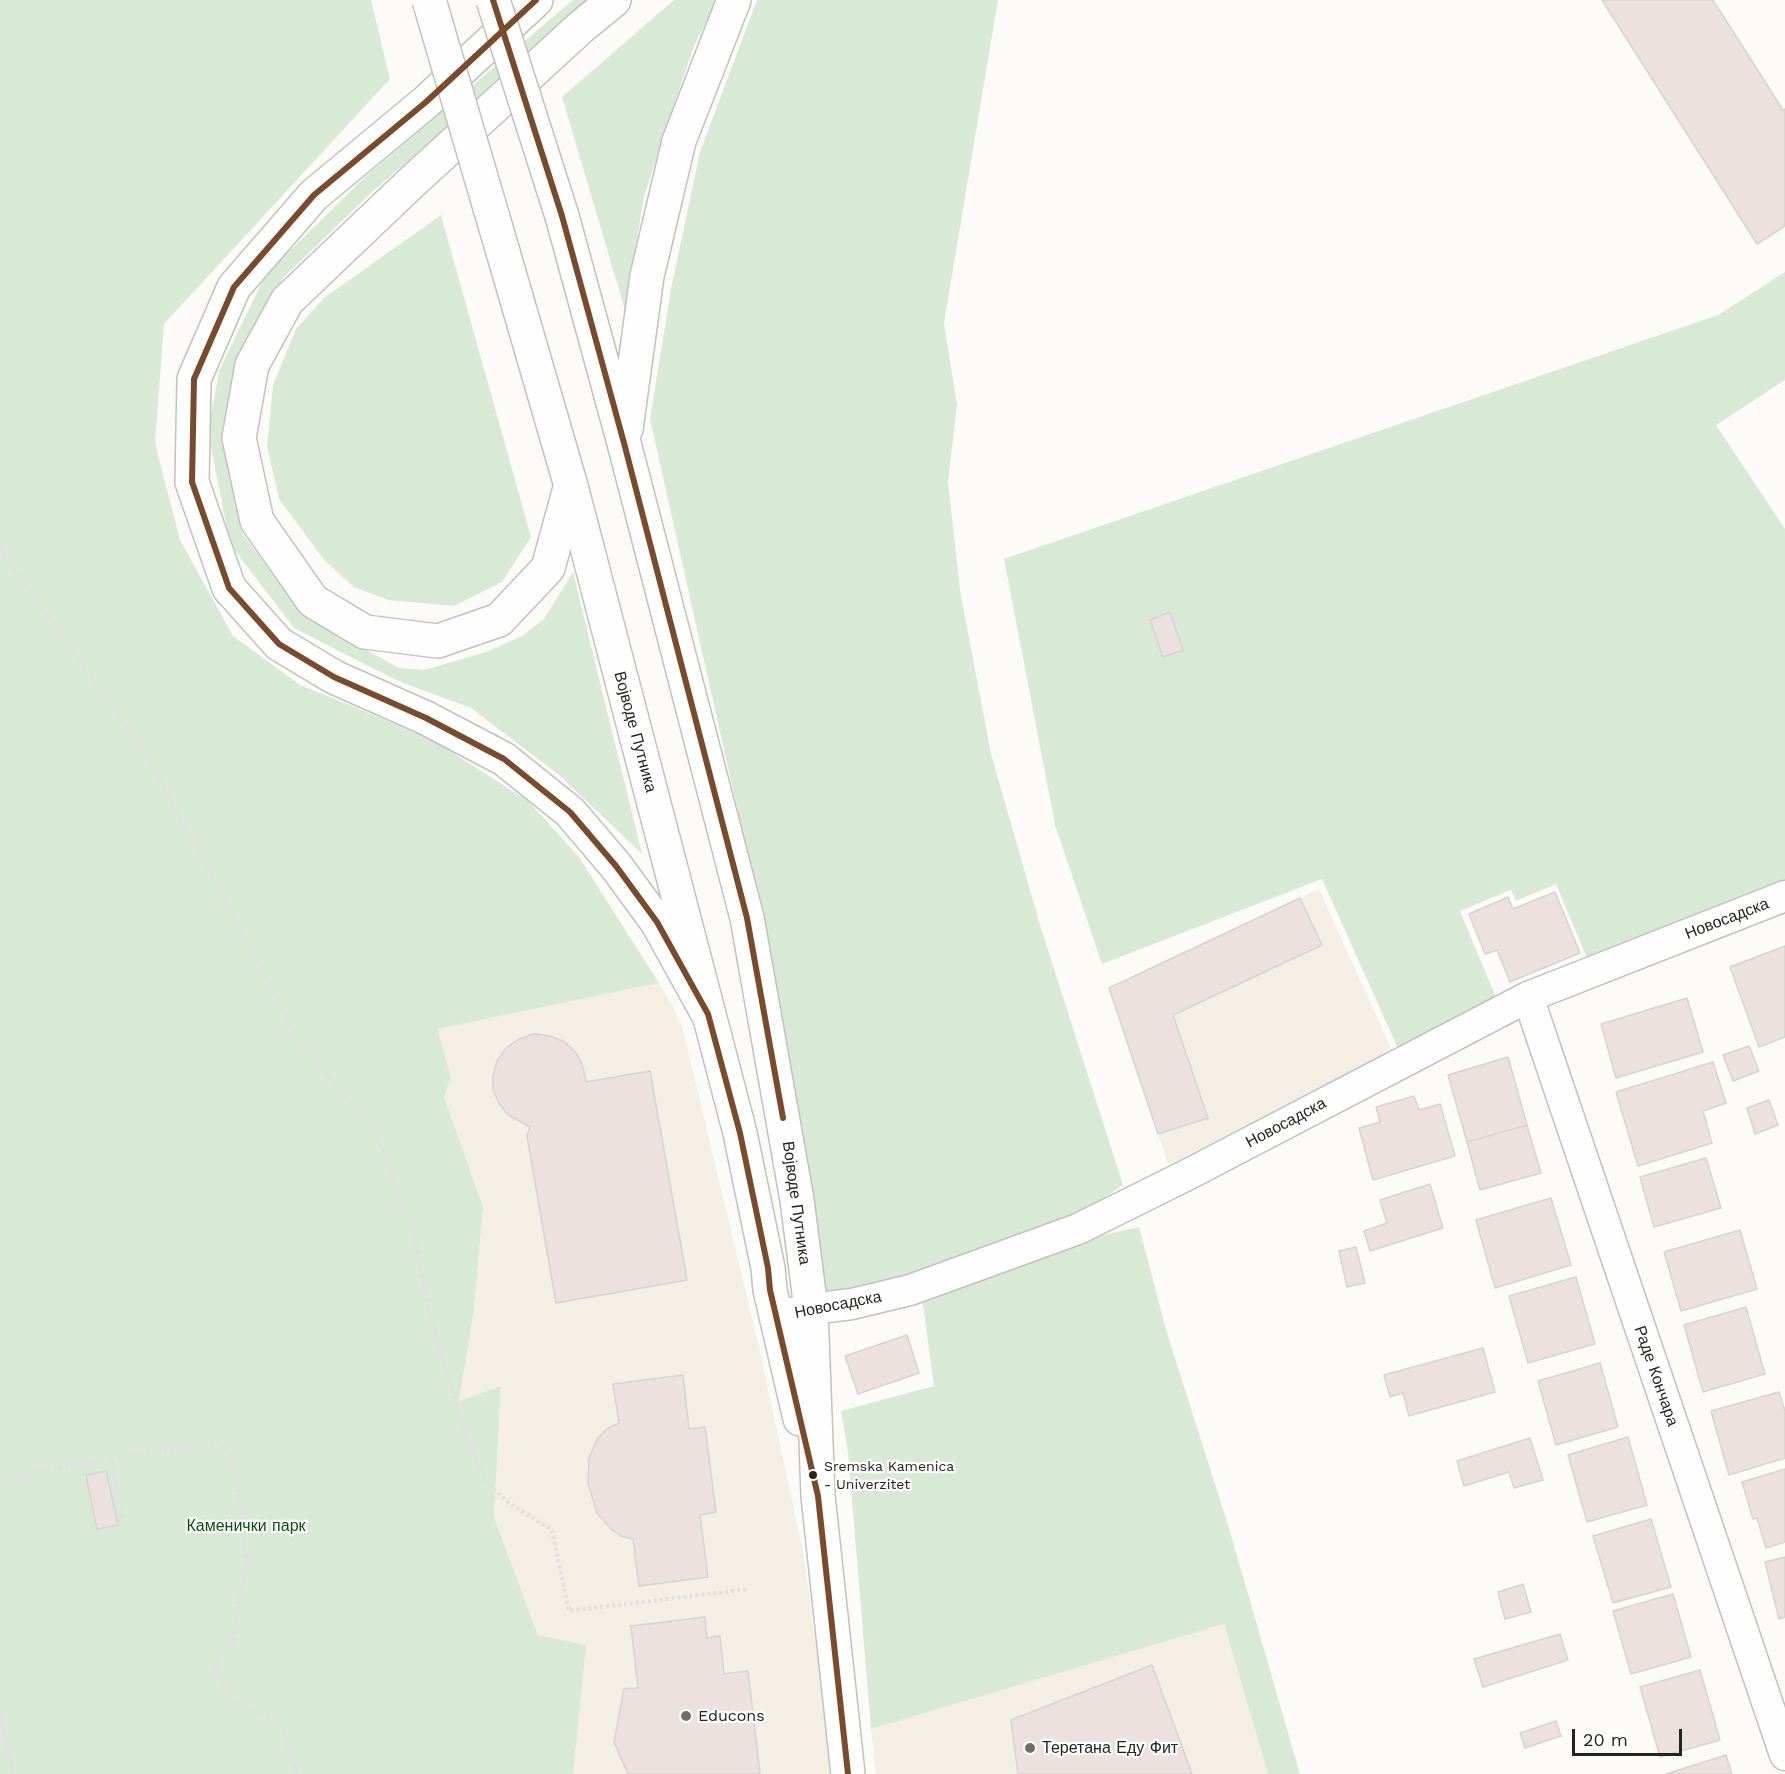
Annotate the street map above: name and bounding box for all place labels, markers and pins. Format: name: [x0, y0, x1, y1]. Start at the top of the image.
place label: Sremska Kamenica - Univerzitet: [824, 1459, 954, 1492]
marker: Sremska Kamenica - Univerzitet: [807, 1469, 819, 1481]
place label: Educons: [698, 1706, 765, 1726]
marker: Educons: [679, 1709, 693, 1723]
place label: Теретана Еду Фит: [1042, 1738, 1178, 1758]
marker: Теретана Еду Фит: [1023, 1741, 1037, 1755]

